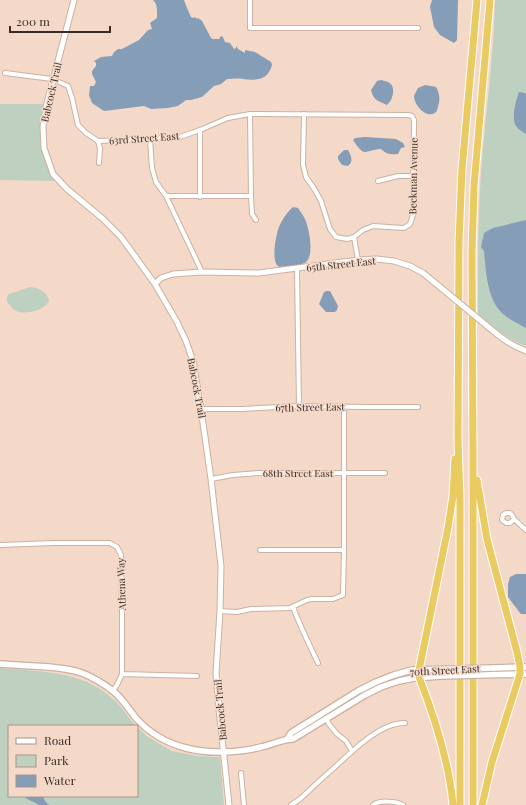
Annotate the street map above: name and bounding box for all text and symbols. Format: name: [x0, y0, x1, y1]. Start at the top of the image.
scale bar: [10, 8, 110, 34]
text: 200 m: [16, 13, 50, 29]
street label: Babcock Trail: [37, 61, 65, 123]
street label: 63rd Street East: [108, 129, 180, 147]
street label: Beckman Avenue: [405, 138, 421, 214]
street label: 65th Street East: [306, 253, 377, 275]
street label: Babcock Trail: [184, 357, 210, 419]
street label: 67th Street East: [275, 399, 345, 415]
street label: 68th Street East: [263, 466, 334, 480]
street label: Athena Way: [113, 558, 129, 611]
street label: 70th Street East: [410, 661, 481, 679]
street label: Babcock Trail: [210, 679, 230, 741]
legend: [8, 725, 138, 797]
text: Road: [44, 732, 71, 748]
text: Park: [44, 752, 69, 768]
text: Water: [43, 772, 77, 788]

